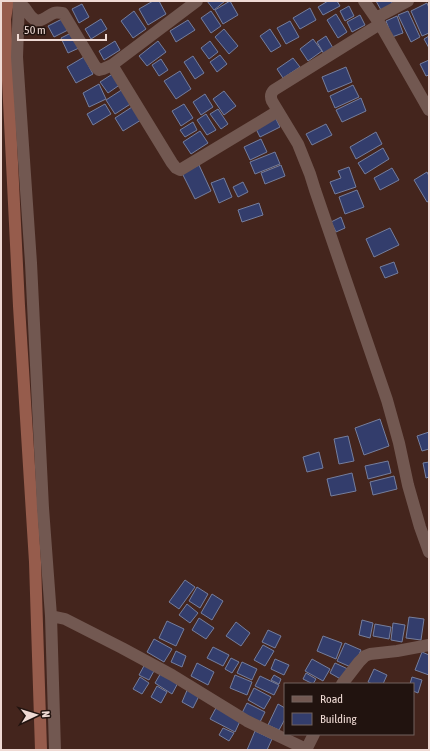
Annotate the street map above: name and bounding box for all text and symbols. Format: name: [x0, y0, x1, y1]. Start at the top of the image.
scale bar: [18, 16, 106, 42]
text: 50 m: [24, 23, 46, 37]
legend: [284, 683, 414, 735]
text: Road: [320, 692, 343, 706]
north arrow: [16, 695, 56, 735]
text: N: [40, 711, 52, 718]
text: Building: [320, 712, 358, 726]

